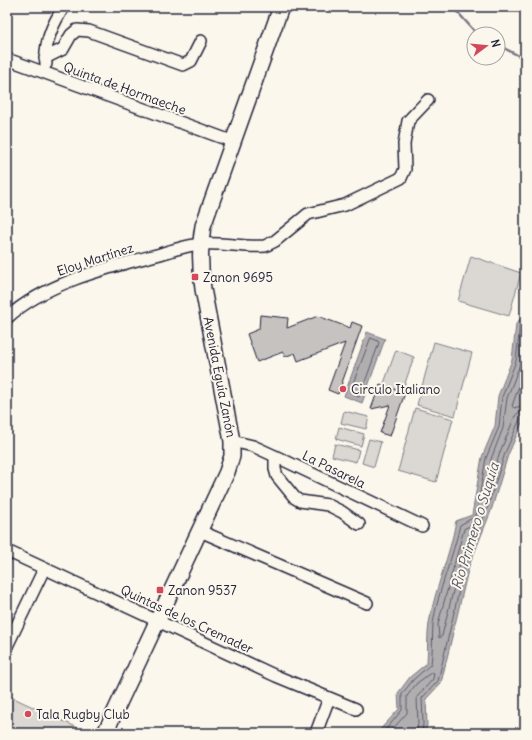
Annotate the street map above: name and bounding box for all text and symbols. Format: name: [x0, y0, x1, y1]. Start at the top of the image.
north arrow: [466, 26, 506, 66]
text: N: [488, 38, 503, 49]
street label: Quinta de Hormaeche: [61, 58, 188, 119]
street label: Eloy Martínez: [55, 239, 136, 280]
place label: Zanon 9695: [203, 269, 273, 286]
marker: Zanon 9695: [190, 272, 200, 282]
street label: Avenida Eguía Zanón: [199, 315, 240, 439]
place label: Circulo Italiano: [351, 381, 440, 398]
marker: Circulo Italiano: [338, 384, 348, 394]
street label: La Pasarela: [299, 447, 368, 492]
water label: Río Primero o Suquía: [447, 460, 503, 591]
street label: Quintas de los Cremader: [118, 581, 256, 658]
place label: Zanon 9537: [168, 582, 237, 599]
marker: Zanon 9537: [155, 585, 165, 595]
place label: Tala Rugby Club: [36, 706, 130, 723]
marker: Tala Rugby Club: [23, 709, 33, 719]

